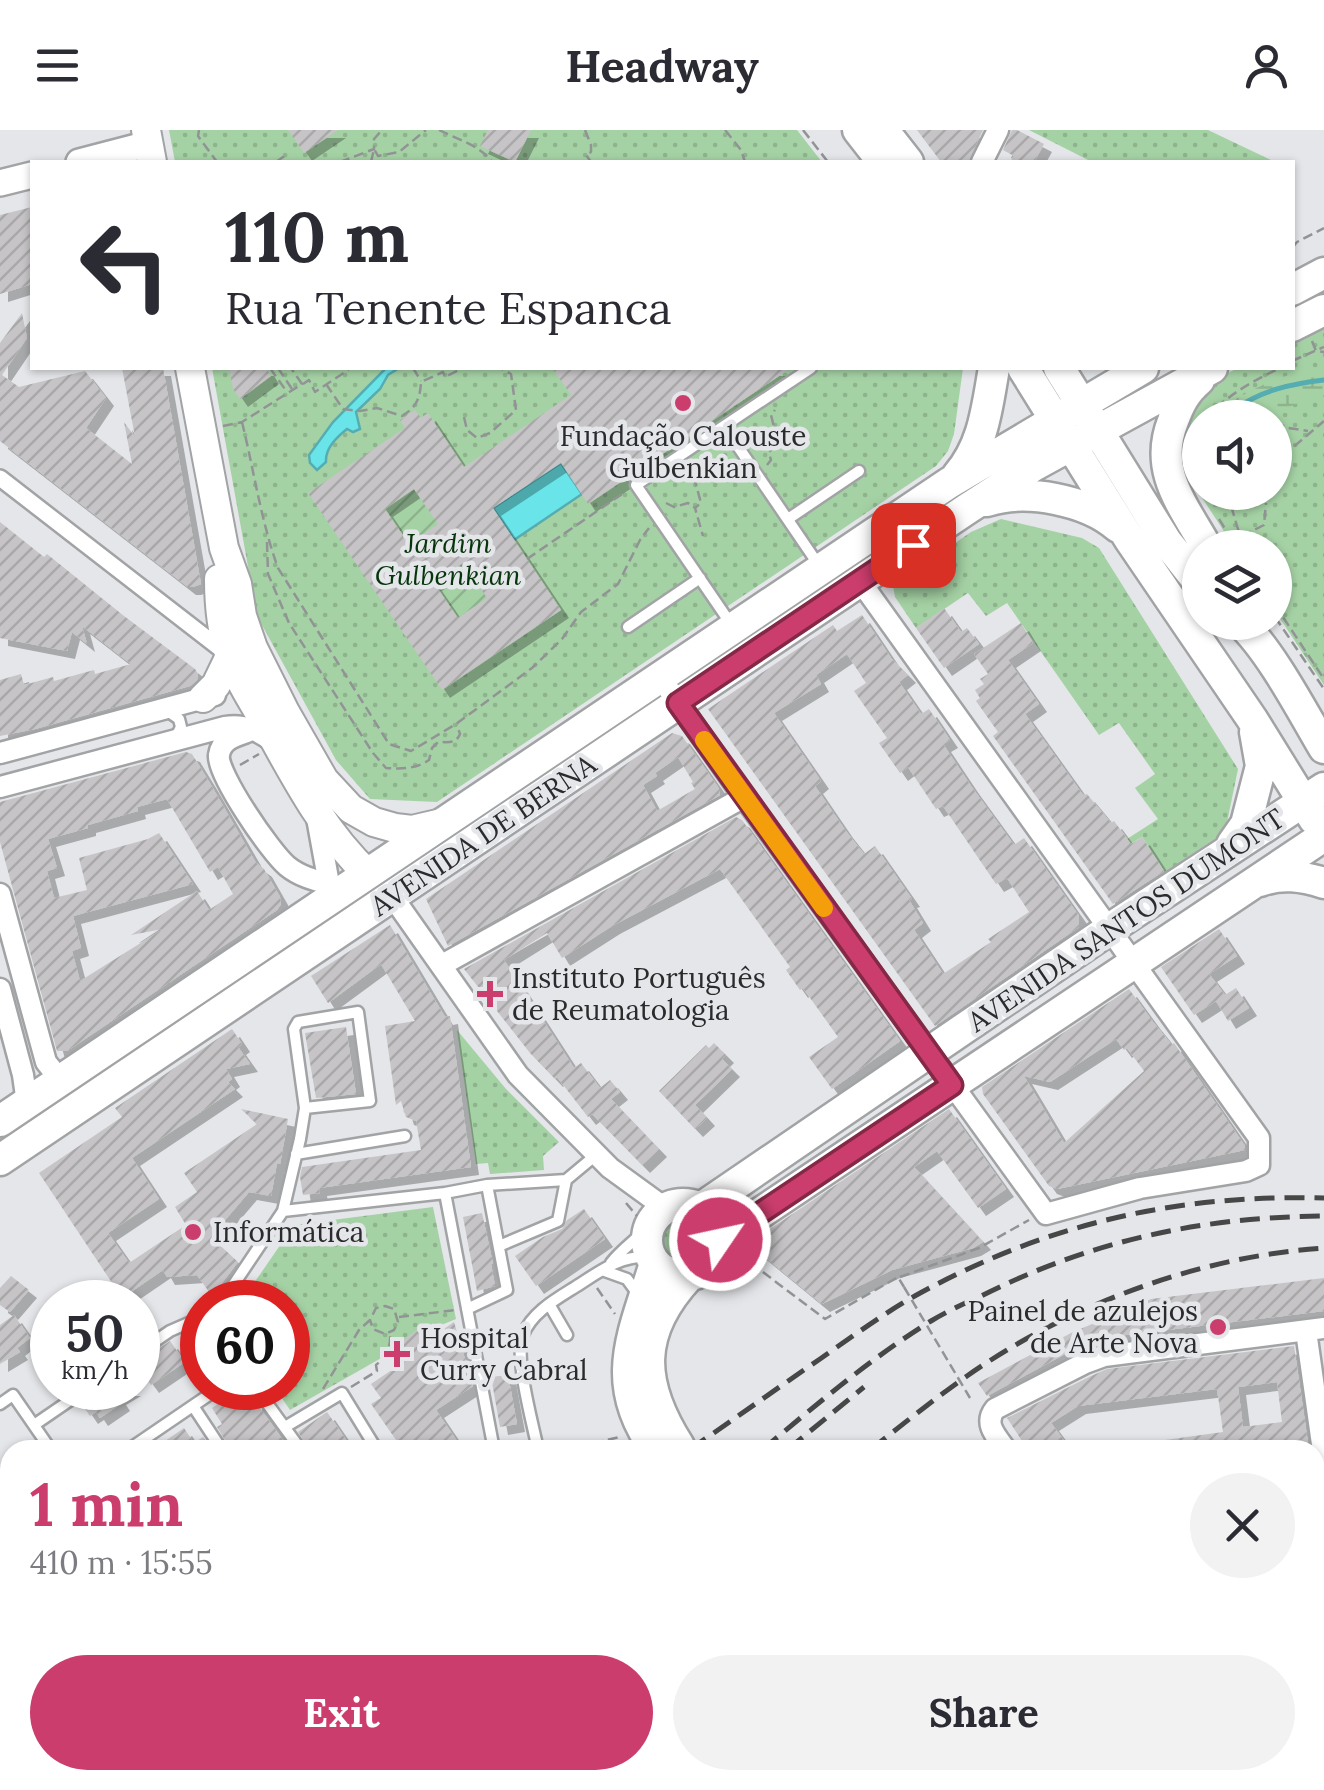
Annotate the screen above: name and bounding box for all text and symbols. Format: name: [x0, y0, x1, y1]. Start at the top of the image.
text: Headway: [565, 37, 759, 94]
icon: menu: [30, 38, 85, 93]
icon: person: [1239, 38, 1294, 93]
text: 110 m: [225, 192, 409, 281]
icon: left: [60, 200, 190, 330]
text: Rua Tenente Espanca: [225, 279, 672, 336]
marker: Fundação Calouste Gulbenkian: [672, 392, 694, 414]
map controls: [1182, 400, 1292, 640]
button: sound: [1182, 400, 1292, 510]
place label: Fundação Calouste Gulbenkian: [560, 418, 806, 486]
pin: [871, 503, 956, 588]
icon: arrive: [886, 518, 941, 573]
park label: Jardim Gulbenkian: [375, 525, 521, 593]
button: layers: [1182, 530, 1292, 640]
street label: AVENIDA DE BERNA: [362, 746, 603, 924]
street label: AVENIDA SANTOS DUMONT: [960, 800, 1292, 1040]
place label: Instituto Português de Reumatologia: [512, 960, 766, 1028]
marker: Instituto Português de Reumatologia: [477, 981, 503, 1007]
position arrow: [668, 1188, 772, 1292]
place label: Informática: [213, 1214, 364, 1250]
marker: Informática: [182, 1221, 204, 1243]
speed limit sign: 60: [180, 1280, 310, 1410]
place label: Painel de azulejos de Arte Nova: [968, 1293, 1198, 1361]
text: 50: [66, 1301, 124, 1365]
marker: Painel de azulejos de Arte Nova: [1207, 1316, 1229, 1338]
place label: Hospital Curry Cabral: [420, 1320, 587, 1388]
marker: Hospital Curry Cabral: [384, 1341, 410, 1367]
text: km/h: [61, 1354, 129, 1386]
text: 1 min: [30, 1466, 183, 1542]
button: close: [1190, 1473, 1295, 1578]
text: 410 m · 15:55: [30, 1542, 213, 1583]
button: Exit: [30, 1655, 653, 1770]
button: Share: [673, 1655, 1295, 1770]

